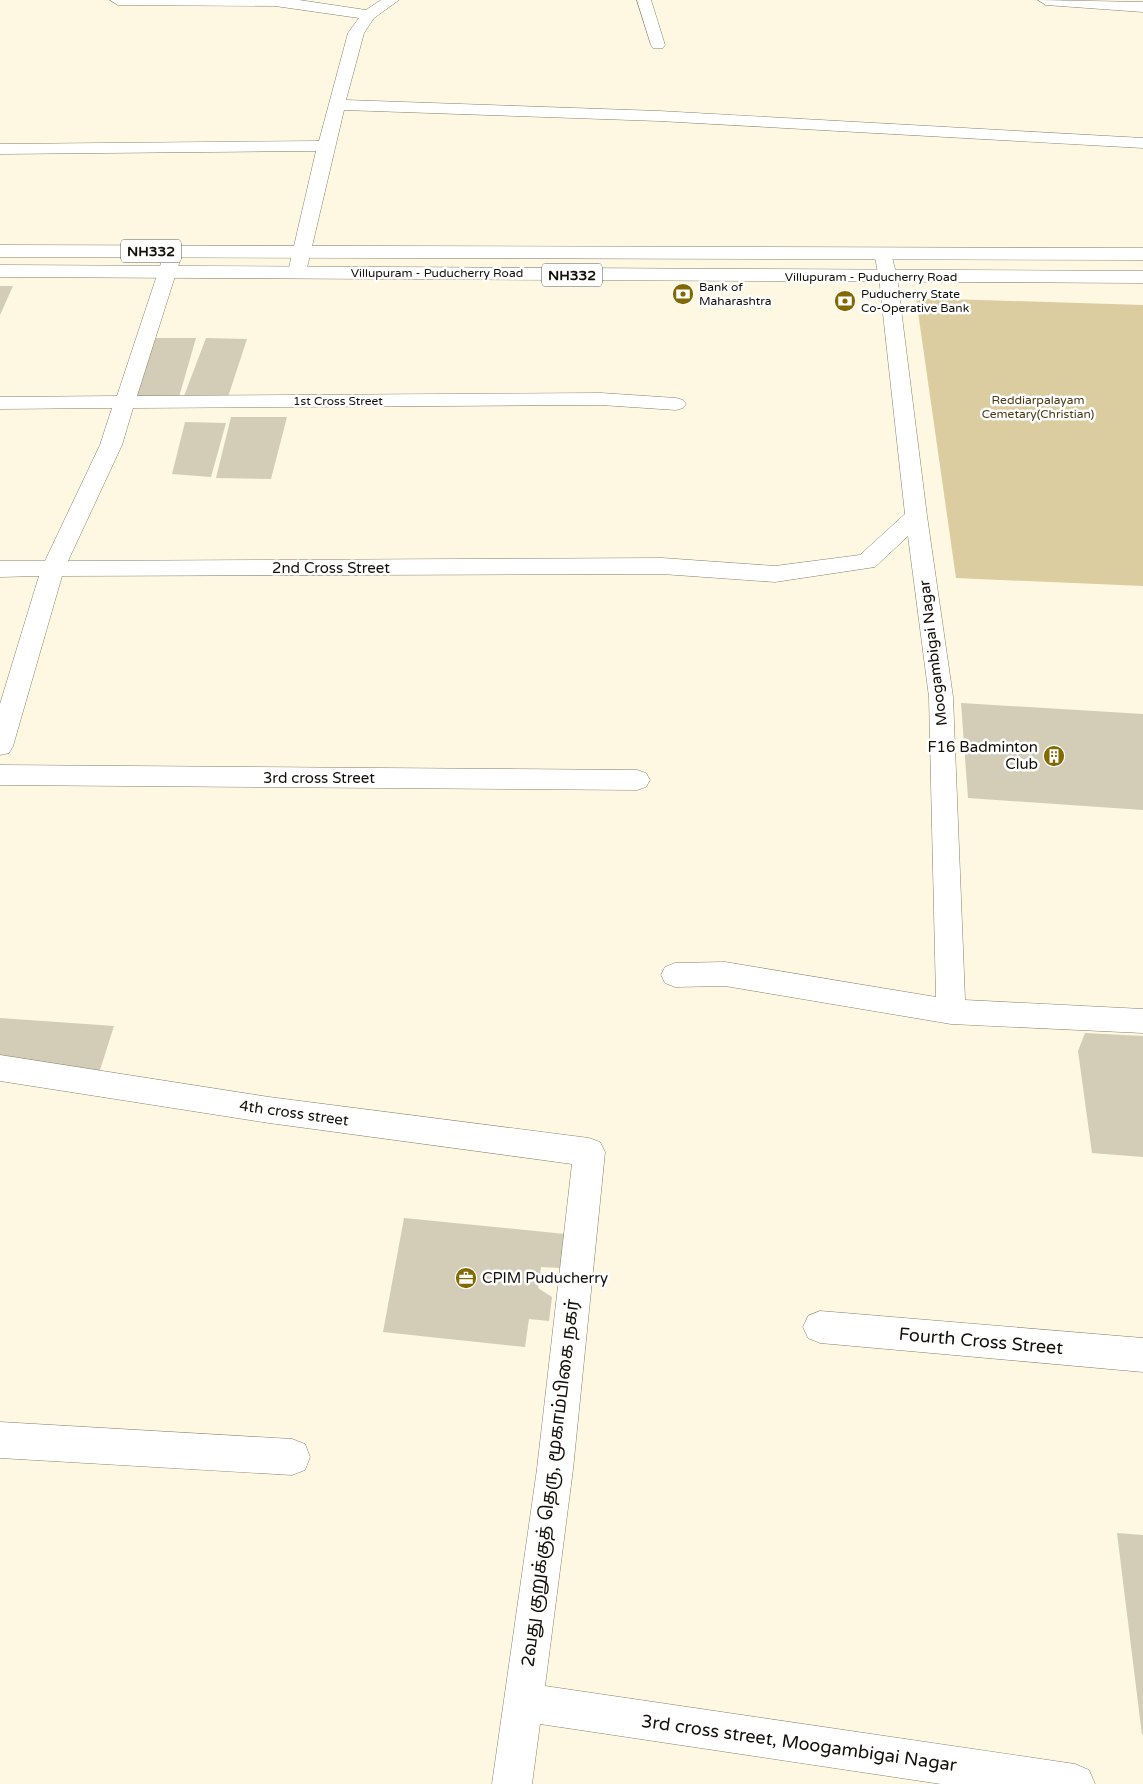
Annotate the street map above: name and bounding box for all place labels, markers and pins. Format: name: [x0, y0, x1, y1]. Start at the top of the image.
place label: Bank of Maharashtra: [699, 280, 772, 308]
bank icon: Bank of Maharashtra: [671, 282, 695, 306]
place label: Puducherry State Co-Operative Bank: [861, 287, 970, 315]
bank icon: Puducherry State Co-Operative Bank: [833, 289, 857, 313]
place label: F16 Badminton Club: [928, 738, 1038, 773]
building icon: F16 Badminton Club: [1042, 744, 1066, 768]
office icon: CPIM Puducherry: [454, 1266, 478, 1290]
place label: CPIM Puducherry: [482, 1269, 608, 1287]

